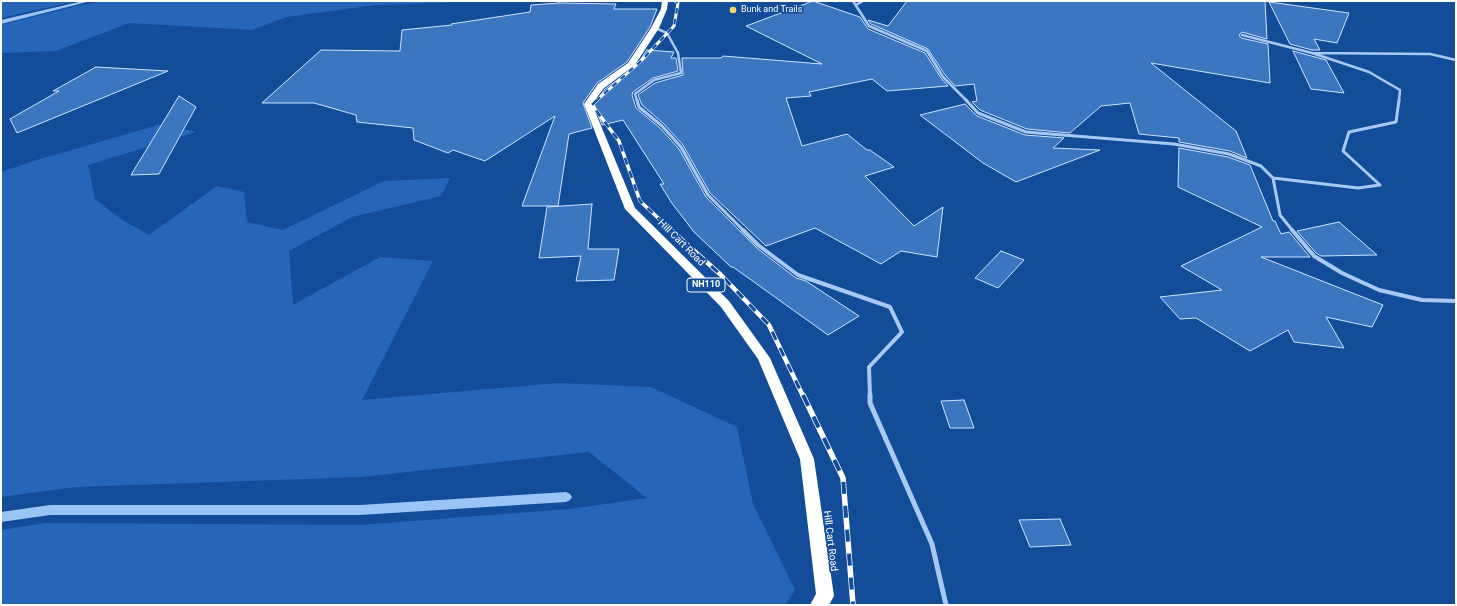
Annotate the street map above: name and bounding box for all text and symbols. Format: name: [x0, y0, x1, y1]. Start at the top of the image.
marker: Bunk and Trails: [728, 5, 738, 15]
place label: Bunk and Trails: [741, 5, 802, 15]
street label: Hill Cart Road: [655, 217, 707, 269]
road number: NH110: [687, 278, 725, 292]
street label: Hill Cart Road: [820, 510, 840, 572]

